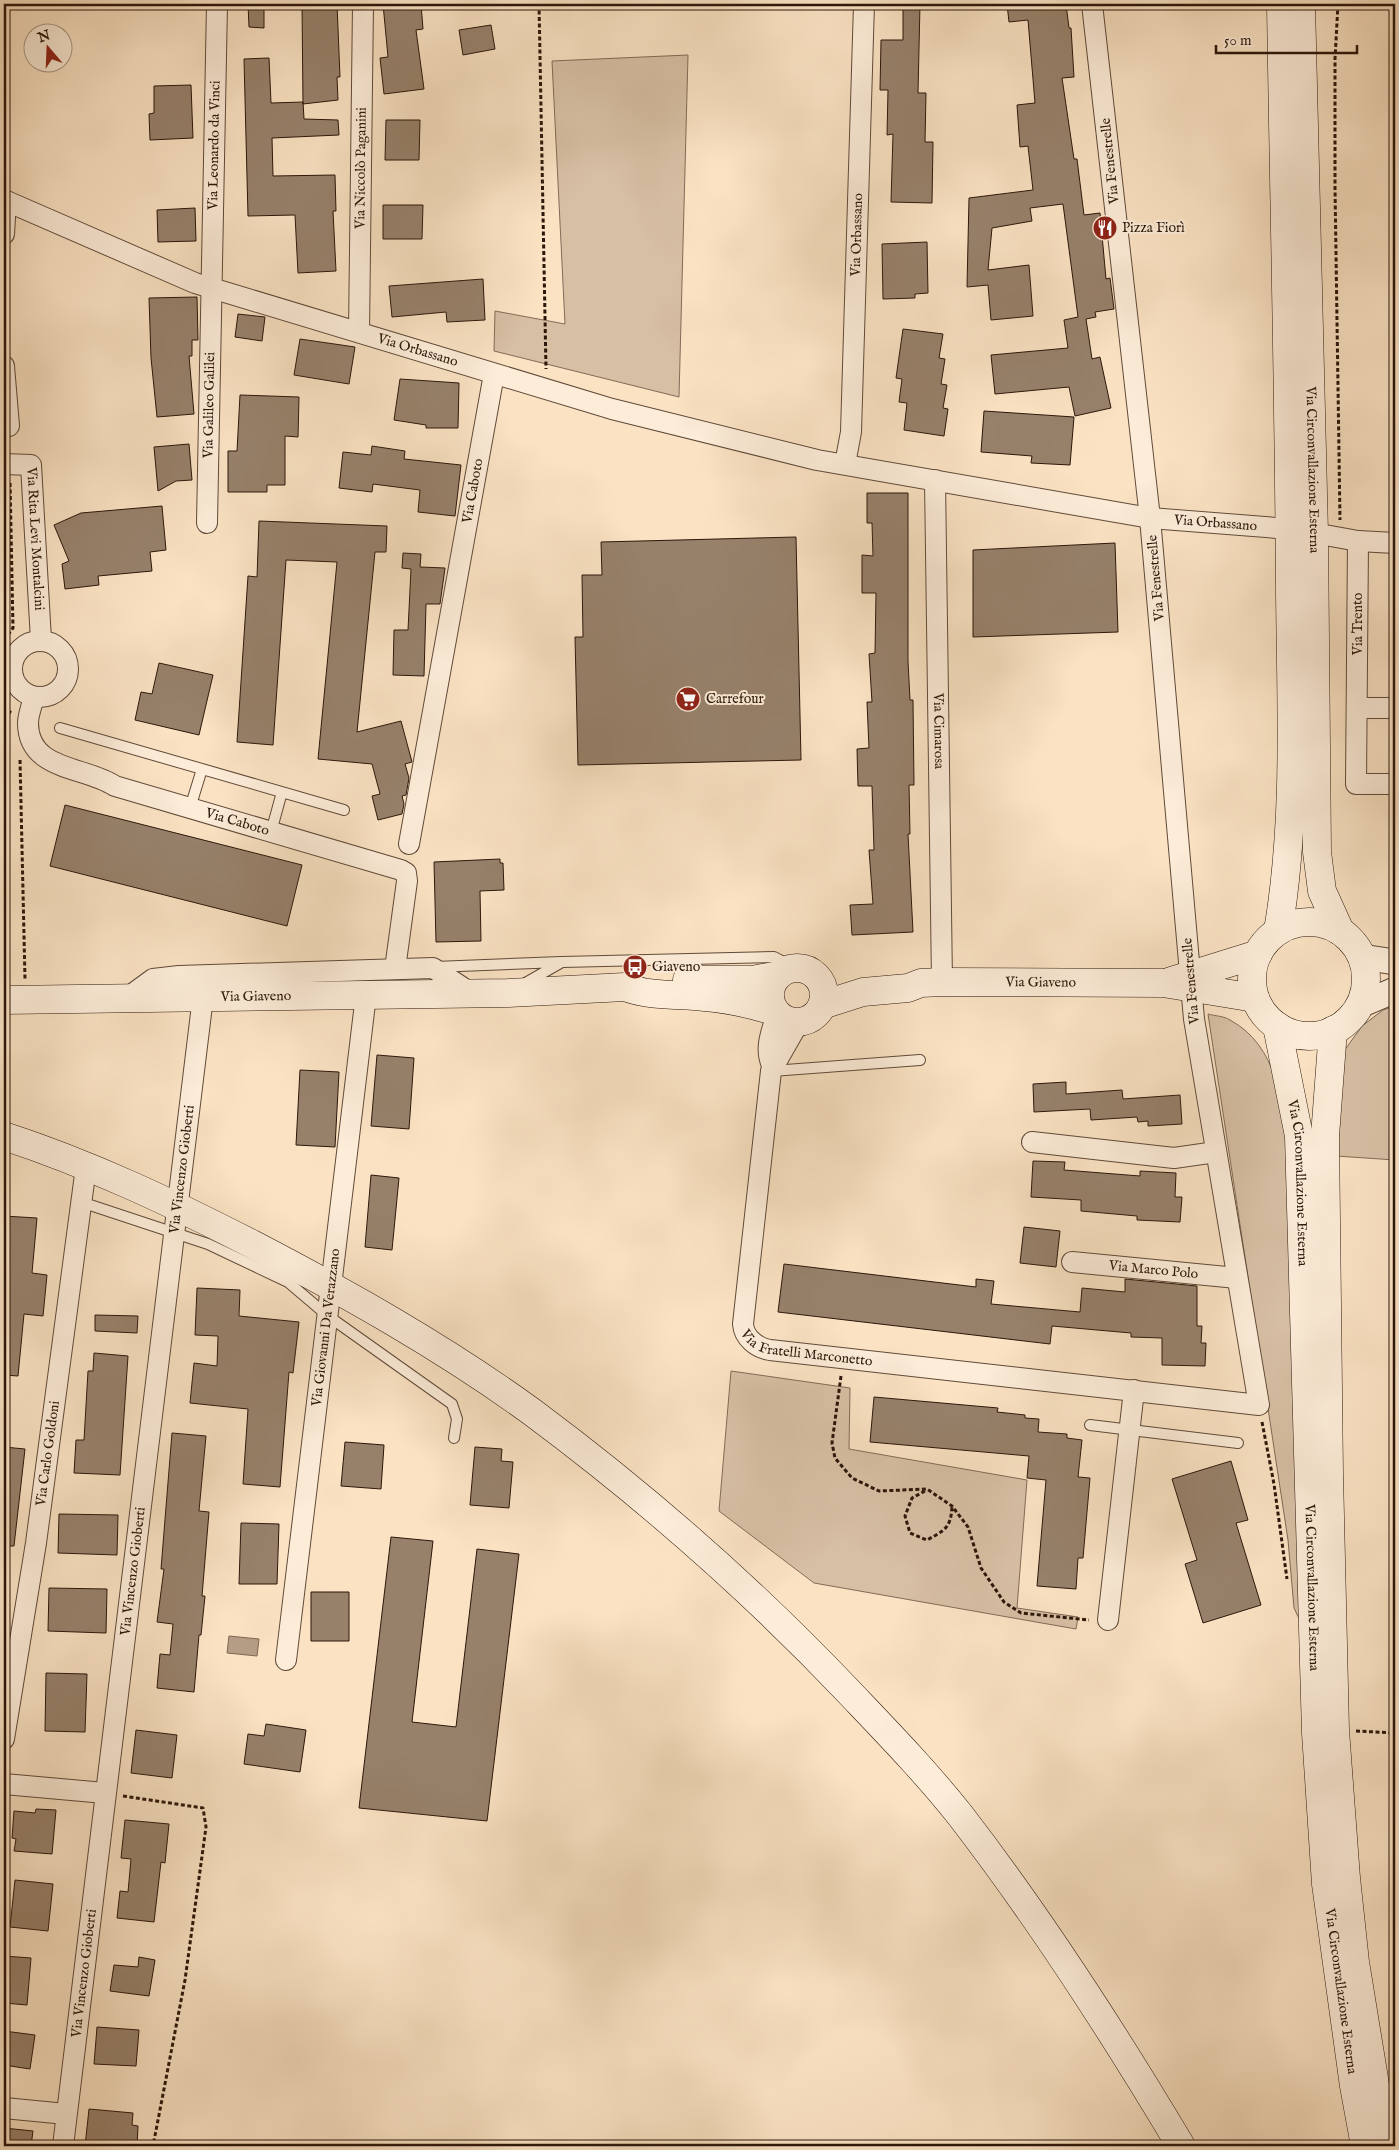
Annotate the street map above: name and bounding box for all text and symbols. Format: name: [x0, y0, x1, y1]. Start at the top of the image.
north arrow: [22, 22, 72, 72]
scale bar: [1216, 22, 1358, 54]
text: N: [34, 26, 53, 47]
text: 50 m: [1224, 31, 1252, 50]
street label: Via Leonardo da Vinci: [204, 80, 225, 211]
street label: Via Niccolò Paganini: [351, 107, 371, 230]
street label: Via Fenestrelle: [1096, 117, 1124, 206]
street label: Via Orbassano: [847, 192, 867, 278]
restaurant icon: Pizza Fiorì: [1092, 215, 1118, 241]
place label: Pizza Fiorì: [1122, 219, 1185, 237]
street label: Via Orbassano: [374, 329, 461, 371]
street label: Via Galileo Galilei: [199, 351, 219, 459]
street label: Via Circonvallazione Esterna: [1301, 385, 1323, 554]
street label: Via Caboto: [458, 456, 488, 526]
street label: Via Rita Levi Montalcini: [22, 466, 48, 611]
street label: Via Orbassano: [1172, 511, 1258, 535]
street label: Via Fenestrelle: [1143, 534, 1169, 623]
street label: Via Trento: [1349, 592, 1367, 656]
supermarket icon: Carrefour: [675, 686, 701, 712]
place label: Carrefour: [706, 690, 764, 708]
street label: Via Cimarosa: [929, 692, 948, 770]
street label: Via Caboto: [202, 804, 272, 840]
street label: Via Fenestrelle: [1178, 937, 1204, 1026]
bus stop icon: Giaveno: [622, 954, 648, 980]
place label: Giaveno: [652, 958, 701, 976]
street label: Via Giaveno: [1005, 973, 1077, 992]
street label: Via Giaveno: [220, 987, 292, 1006]
street label: Via Circonvallazione Esterna: [1283, 1097, 1312, 1267]
street label: Via Vincenzo Gioberti: [165, 1104, 199, 1236]
street label: Via Giovanni Da Verazzano: [307, 1247, 344, 1408]
street label: Via Marco Polo: [1107, 1257, 1200, 1283]
street label: Via Fratelli Marconetto: [736, 1325, 874, 1371]
street label: Via Carlo Goldoni: [32, 1399, 64, 1508]
street label: Via Circonvallazione Esterna: [1300, 1503, 1323, 1672]
street label: Via Vincenzo Gioberti: [116, 1506, 150, 1638]
street label: Via Circonvallazione Esterna: [1320, 1906, 1361, 2076]
street label: Via Vincenzo Gioberti: [67, 1908, 101, 2040]

